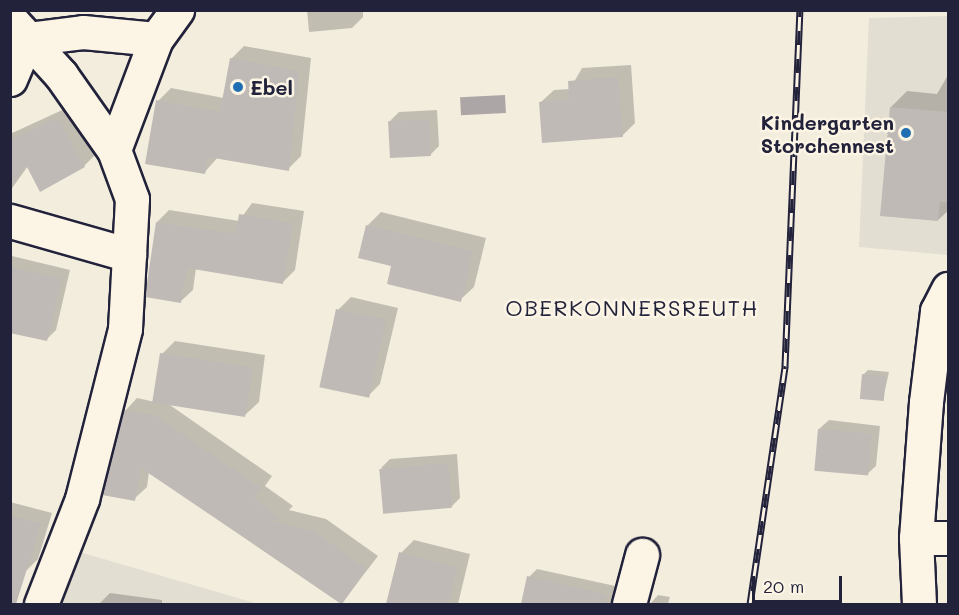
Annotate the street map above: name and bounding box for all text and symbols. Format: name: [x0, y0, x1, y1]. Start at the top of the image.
place label: Ebel: [250, 75, 293, 99]
marker: Ebel: [231, 80, 245, 94]
place label: Kindergarten Storchennest: [761, 110, 894, 157]
marker: Kindergarten Storchennest: [899, 126, 913, 140]
district label: OBERKONNERSREUTH: [505, 295, 759, 321]
scale bar: [755, 564, 845, 602]
text: 20 m: [763, 574, 804, 598]

